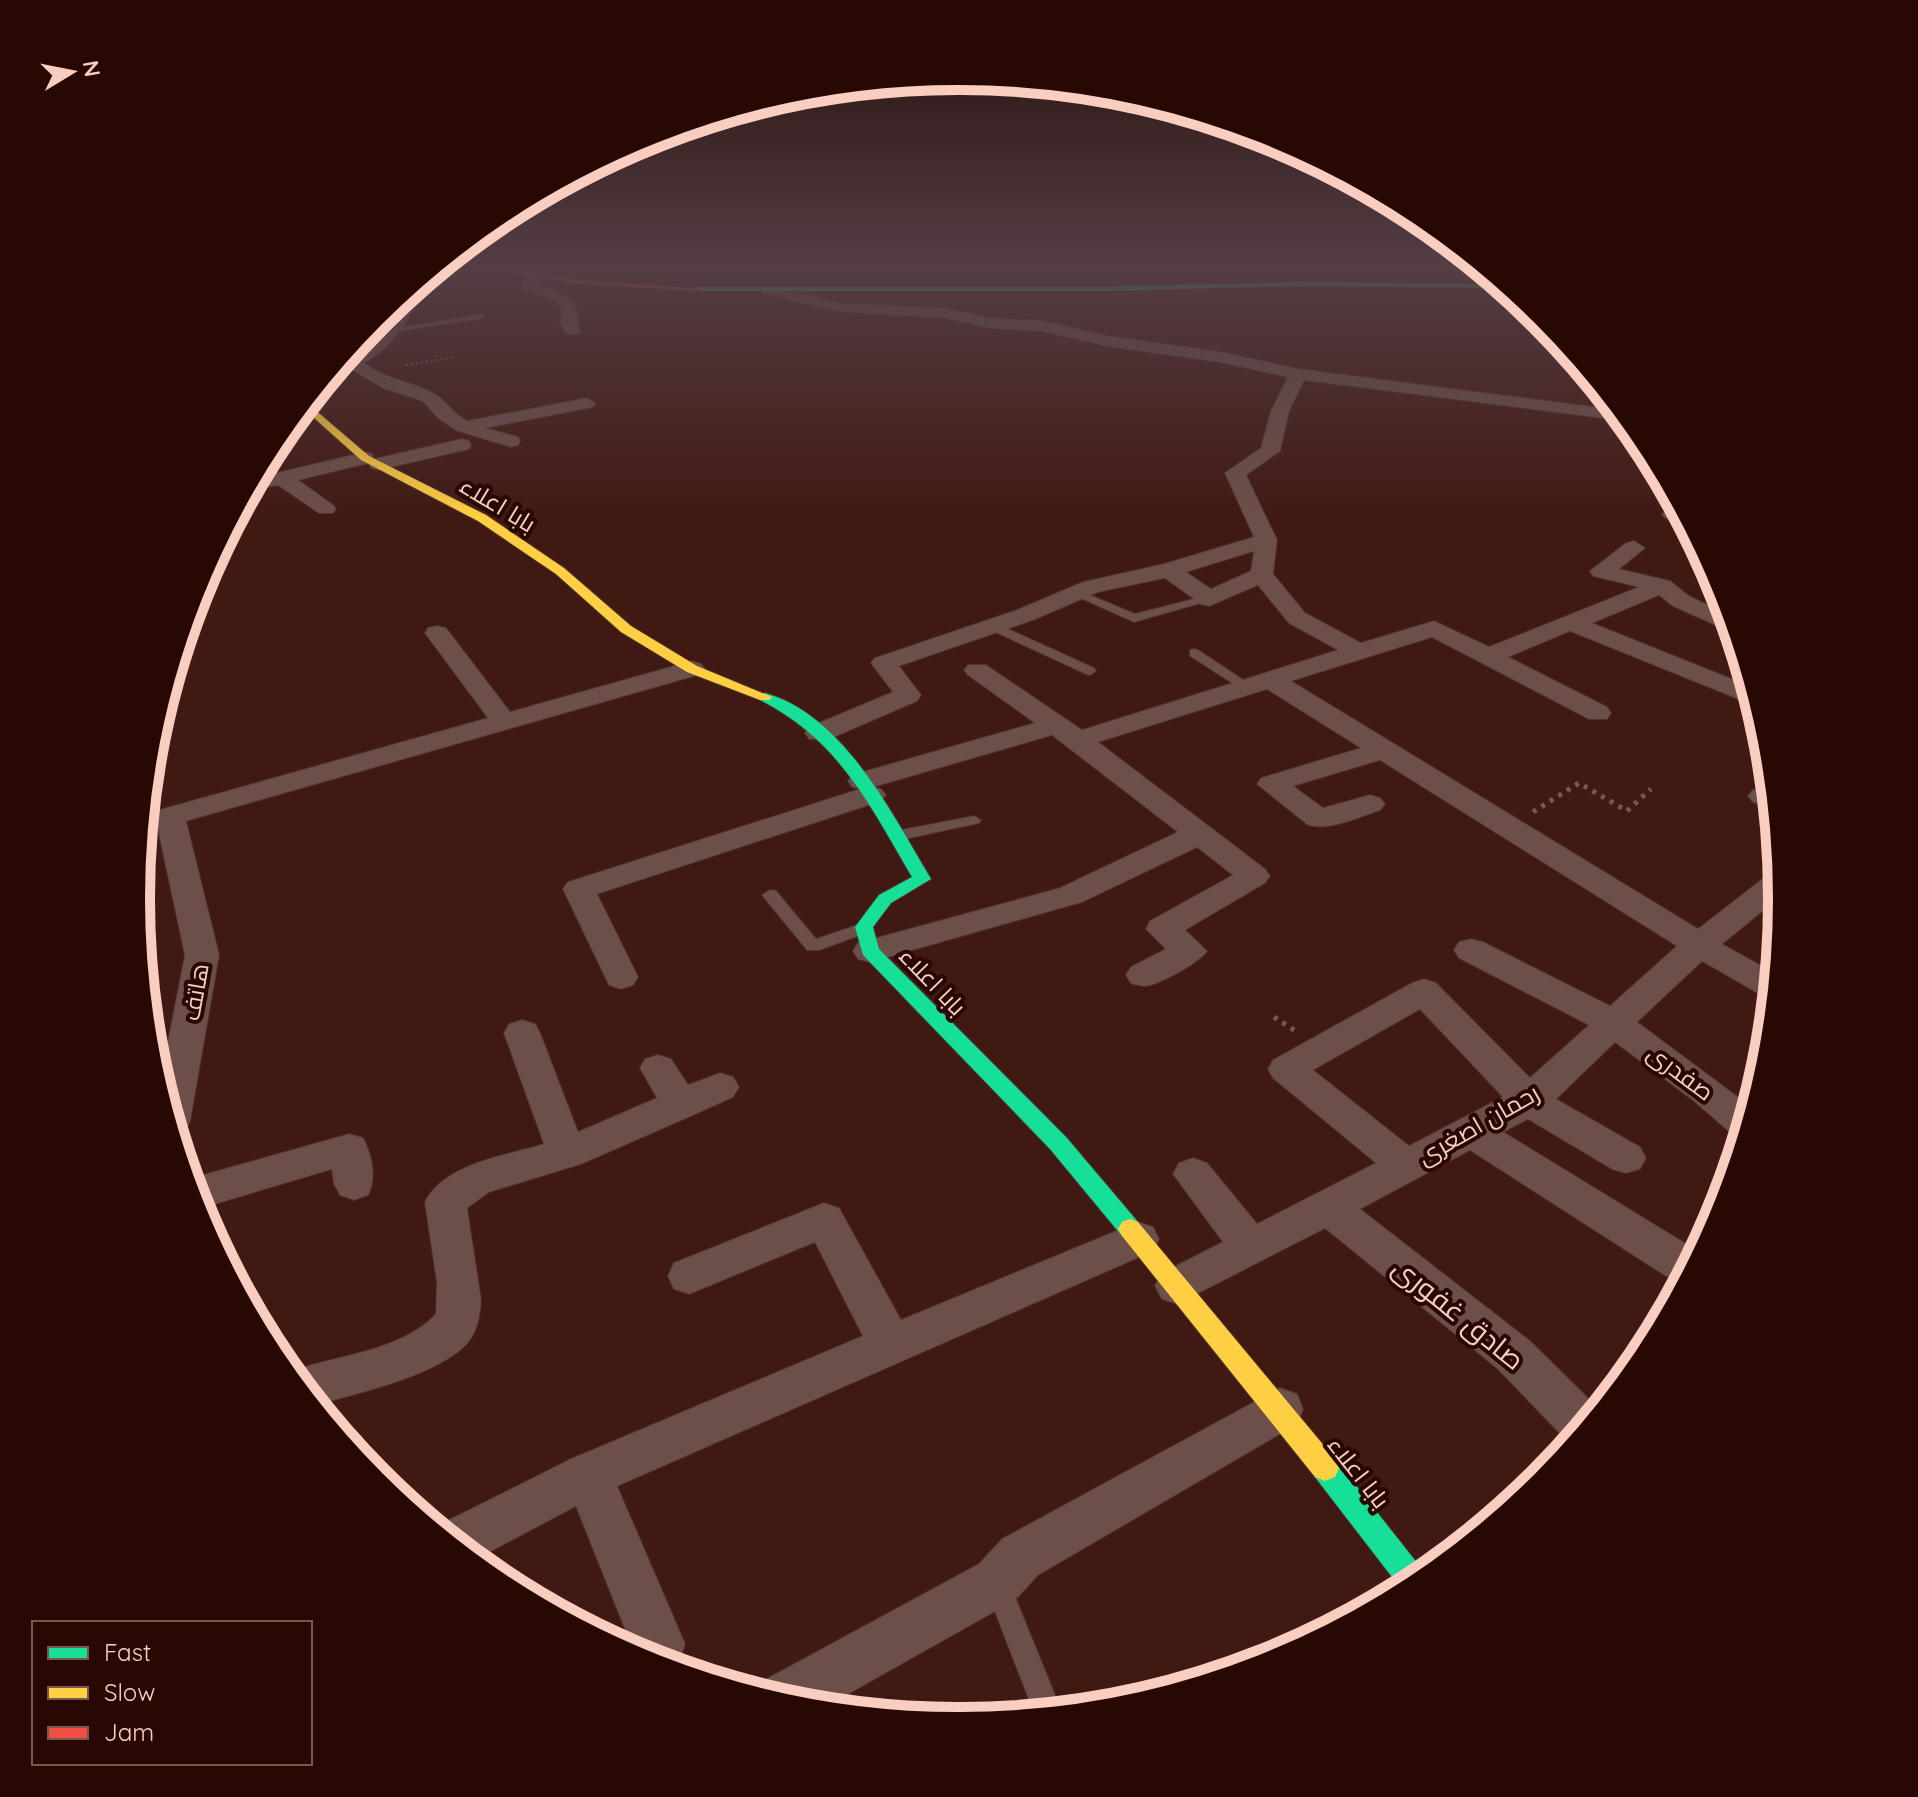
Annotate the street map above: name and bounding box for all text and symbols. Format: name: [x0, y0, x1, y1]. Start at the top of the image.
north arrow: [32, 32, 112, 112]
text: N: [77, 58, 107, 79]
street label: بابا اعلاء: [455, 470, 541, 538]
street label: بابا اعلاء: [893, 941, 973, 1021]
street label: هاتف: [175, 961, 215, 1023]
street label: صفدری: [1642, 1037, 1720, 1107]
street label: رحمان اصغری: [1412, 1077, 1544, 1171]
street label: صادق غفوری: [1386, 1249, 1532, 1377]
street label: بابا اعلاء: [1322, 1430, 1396, 1514]
legend: [32, 1621, 312, 1765]
text: Fast: [104, 1637, 151, 1667]
text: Slow: [104, 1677, 155, 1707]
text: Jam: [104, 1717, 154, 1747]

